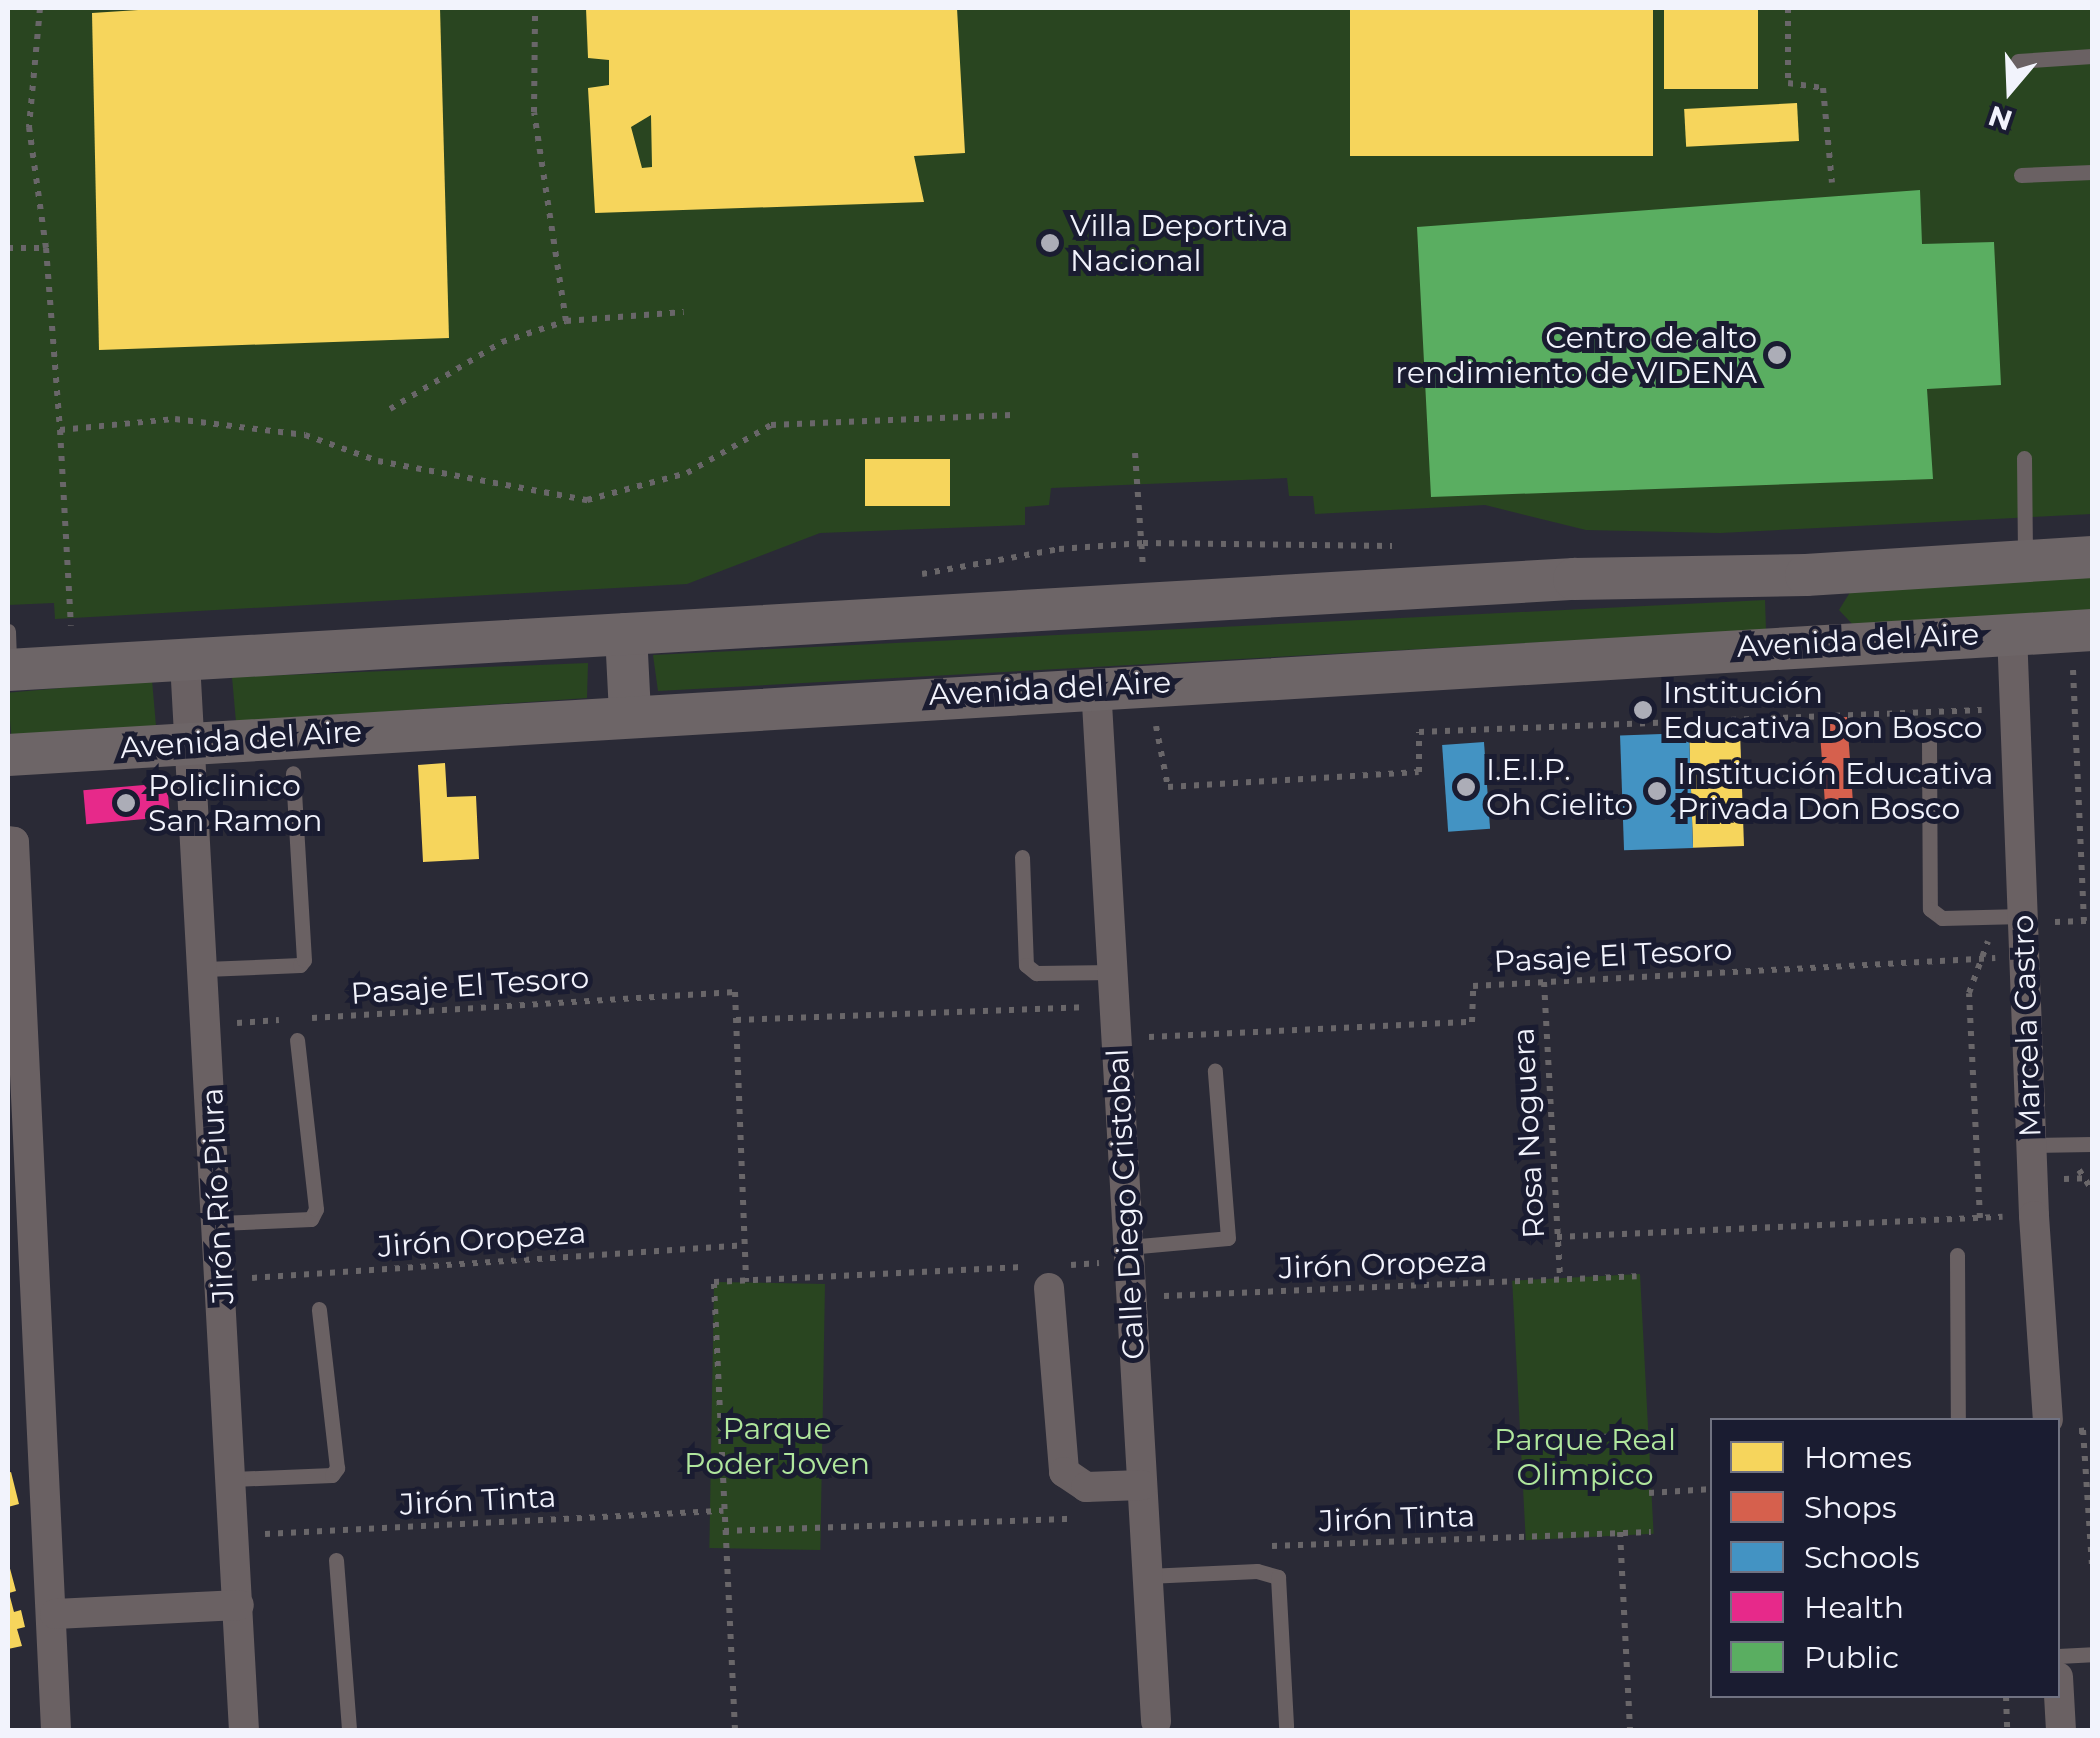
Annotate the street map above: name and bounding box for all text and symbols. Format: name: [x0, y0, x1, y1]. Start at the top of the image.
north arrow: [1960, 40, 2060, 140]
text: N: [1984, 99, 2016, 138]
place label: Villa Deportiva Nacional: [1070, 208, 1288, 278]
marker: Villa Deportiva Nacional: [1039, 232, 1061, 254]
place label: Centro de alto rendimiento de VIDENA: [1395, 320, 1757, 390]
marker: Centro de alto rendimiento de VIDENA: [1766, 344, 1788, 366]
street label: Avenida del Aire: [1736, 617, 1980, 665]
street label: Avenida del Aire: [928, 665, 1172, 713]
place label: Institución Educativa Don Bosco: [1663, 675, 1983, 746]
marker: Institución Educativa Don Bosco: [1632, 699, 1654, 721]
street label: Avenida del Aire: [119, 714, 363, 766]
place label: I.E.I.P. Oh Cielito: [1486, 752, 1633, 822]
place label: Institución Educativa Privada Don Bosco: [1677, 756, 1994, 826]
place label: Policlinico San Ramon: [148, 768, 322, 838]
marker: I.E.I.P. Oh Cielito: [1455, 776, 1477, 798]
marker: Institución Educativa Privada Don Bosco: [1646, 780, 1668, 802]
marker: Policlinico San Ramon: [113, 790, 139, 816]
street label: Marcela Castro: [2005, 914, 2049, 1138]
street label: Pasaje El Tesoro: [1493, 932, 1733, 980]
street label: Pasaje El Tesoro: [350, 960, 590, 1012]
street label: Rosa Noguera: [1505, 1027, 1553, 1239]
street label: Calle Diego Cristobal: [1100, 1048, 1152, 1360]
street label: Jirón Río Piura: [194, 1087, 242, 1305]
street label: Jirón Oropeza: [377, 1215, 587, 1265]
street label: Jirón Oropeza: [1278, 1243, 1488, 1287]
park label: Parque Poder Joven: [684, 1411, 870, 1482]
legend: [1710, 1418, 2060, 1698]
park label: Parque Real Olimpico: [1494, 1422, 1676, 1492]
text: Homes: [1804, 1439, 1912, 1476]
street label: Jirón Tinta: [399, 1479, 557, 1523]
text: Shops: [1804, 1489, 1897, 1526]
street label: Jirón Tinta: [1318, 1498, 1476, 1540]
text: Schools: [1804, 1539, 1920, 1576]
text: Health: [1804, 1589, 1904, 1626]
text: Public: [1804, 1639, 1899, 1676]

